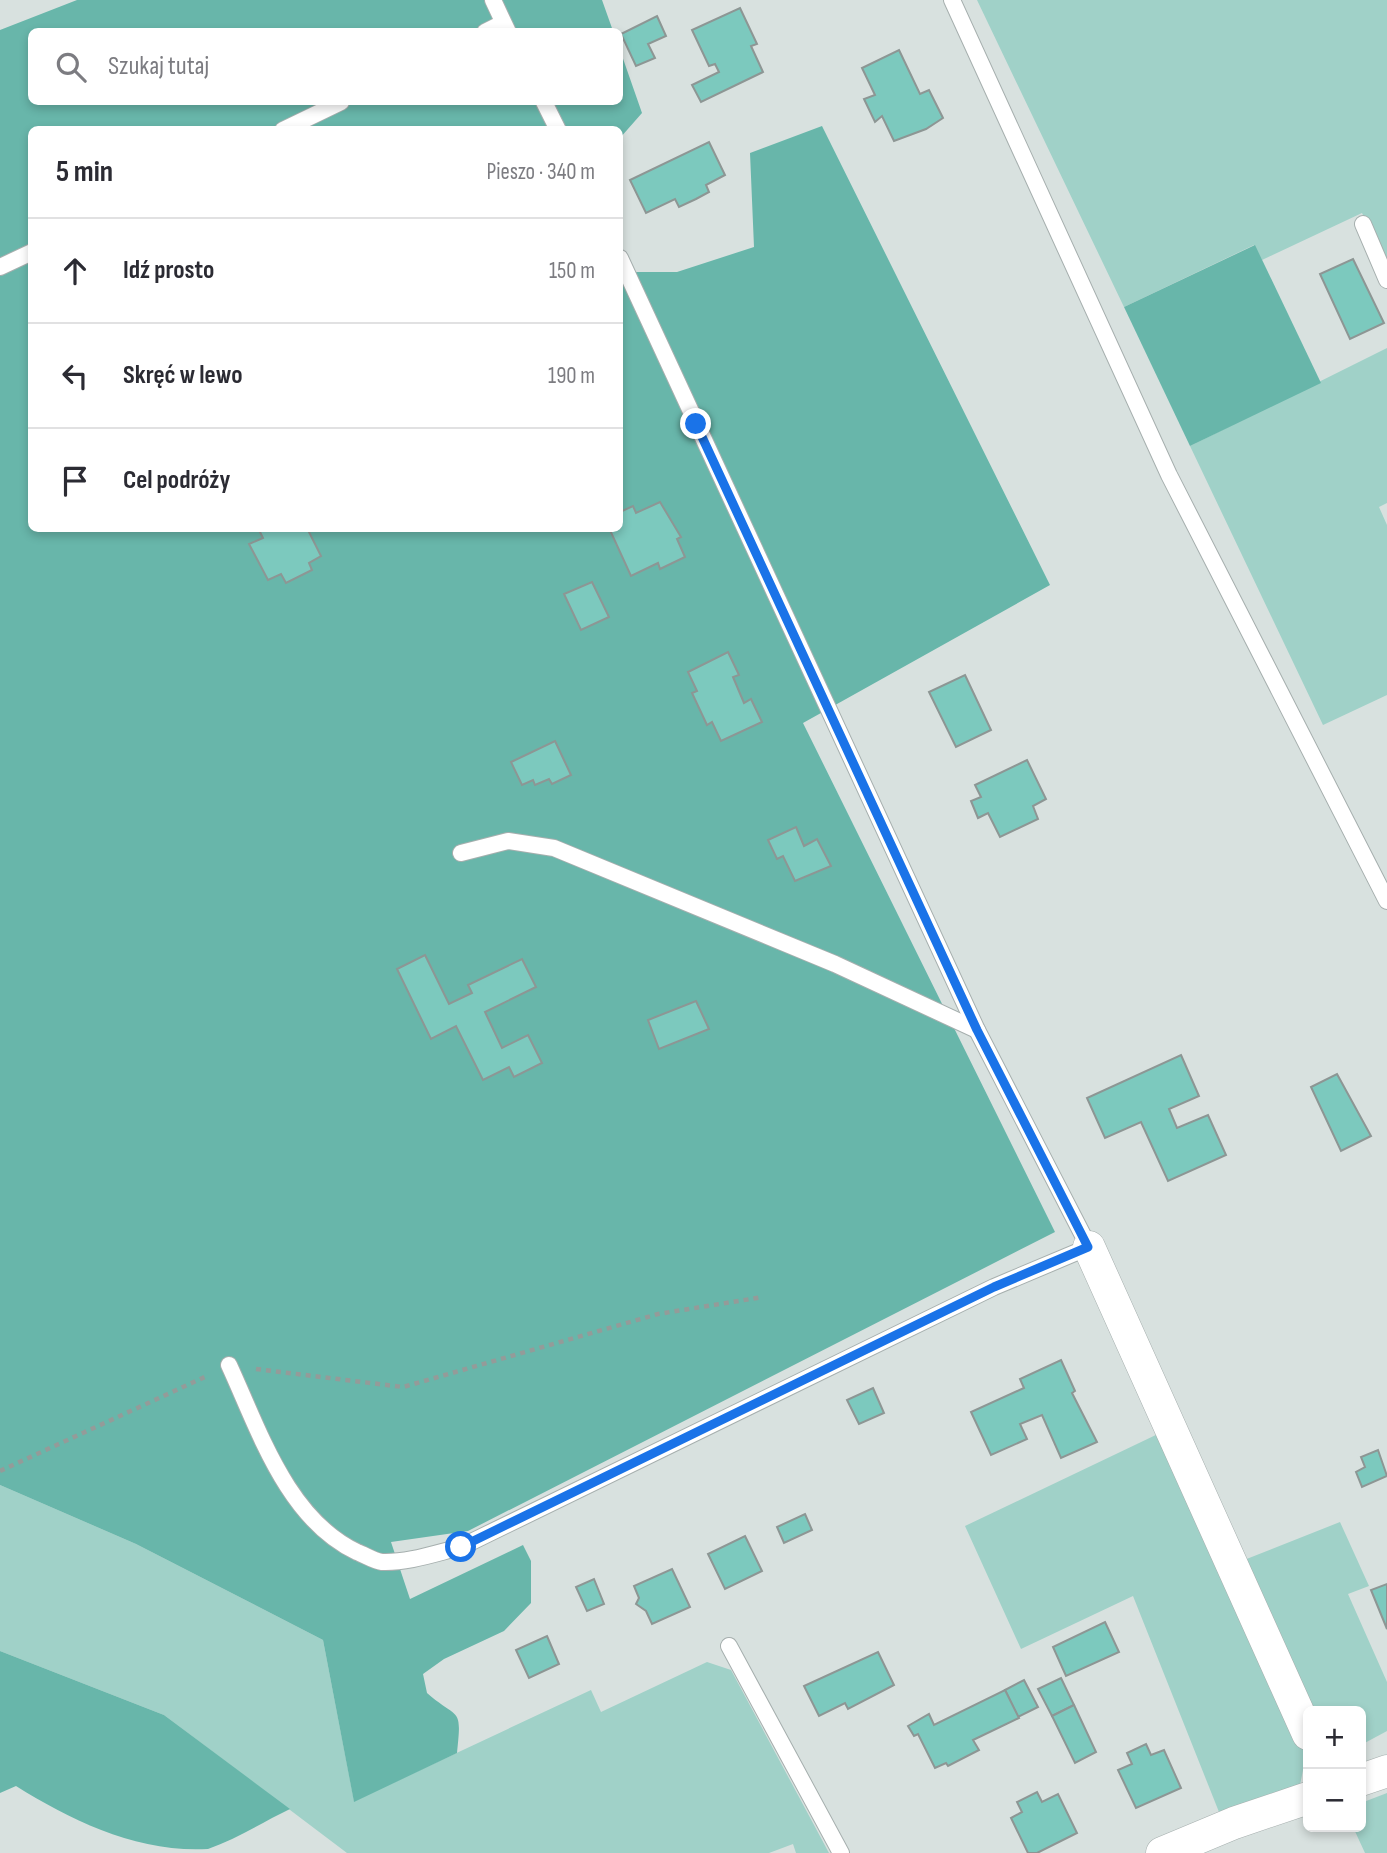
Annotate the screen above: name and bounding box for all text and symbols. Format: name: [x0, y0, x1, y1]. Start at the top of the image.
search box: [28, 28, 623, 105]
icon: search: [52, 48, 90, 86]
text: Szukaj tutaj: [108, 51, 209, 82]
text: 5 min: [56, 154, 113, 190]
text: Pieszo · 340 m: [486, 158, 595, 186]
icon: ahead: [56, 252, 94, 290]
text: Idź prosto: [123, 255, 214, 286]
text: 150 m: [549, 257, 595, 285]
icon: left: [56, 357, 94, 395]
text: Skręć w lewo: [123, 360, 243, 391]
text: 190 m: [548, 362, 595, 390]
route end: [680, 408, 711, 439]
icon: arrive: [56, 462, 94, 500]
text: Cel podróży: [123, 465, 230, 496]
route start: [445, 1531, 476, 1562]
map controls: [1303, 1706, 1366, 1832]
button: +: [1303, 1706, 1366, 1769]
button: −: [1303, 1769, 1366, 1832]

